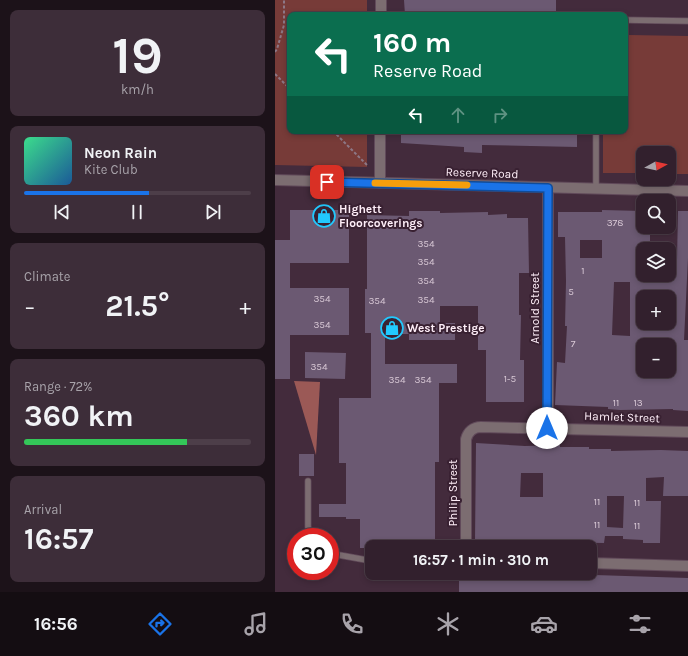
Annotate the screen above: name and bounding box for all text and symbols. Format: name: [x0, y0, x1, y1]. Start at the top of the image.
text: 19: [112, 25, 163, 86]
text: 160 m: [373, 26, 451, 59]
icon: left: [307, 28, 359, 80]
text: Reserve Road: [373, 60, 482, 82]
text: km/h: [121, 82, 154, 97]
icon: left: [405, 104, 427, 126]
icon: ahead: [447, 104, 469, 126]
icon: right: [489, 104, 511, 126]
text: Neon Rain: [84, 144, 157, 162]
north arrow: [636, 146, 676, 186]
map controls: [636, 146, 676, 378]
text: Kite Club: [84, 162, 138, 177]
pin: [310, 165, 344, 199]
street label: Reserve Road: [445, 165, 519, 181]
icon: arrive: [316, 171, 338, 193]
button: search: [636, 194, 676, 234]
icon: previous: [51, 201, 73, 223]
icon: pause: [126, 201, 148, 223]
icon: next: [202, 201, 224, 223]
place label: Highett Floorcoverings: [339, 202, 423, 230]
shop icon: Highett Floorcoverings: [311, 203, 337, 229]
house number: 378: [607, 217, 623, 229]
house number: 354: [417, 238, 435, 250]
button: layers: [636, 242, 676, 282]
house number: 354: [417, 256, 435, 268]
house number: 1: [581, 265, 585, 277]
text: Climate: [24, 269, 70, 284]
street label: Arnold Street: [528, 272, 542, 344]
house number: 354: [417, 275, 435, 287]
house number: 5: [568, 286, 574, 298]
text: 21.5°: [105, 288, 170, 324]
button: +: [636, 290, 676, 330]
house number: 354: [313, 293, 331, 305]
text: −: [24, 294, 36, 320]
text: +: [239, 294, 251, 320]
house number: 354: [417, 294, 435, 306]
house number: 354: [368, 295, 386, 307]
shop icon: West Prestige: [379, 315, 405, 341]
house number: 354: [313, 319, 331, 331]
place label: West Prestige: [407, 321, 485, 335]
house number: 7: [571, 338, 576, 350]
button: −: [636, 338, 676, 378]
house number: 354: [310, 361, 328, 373]
house number: 1-5: [504, 373, 517, 385]
house number: 354: [388, 374, 406, 386]
house number: 354: [414, 374, 432, 386]
text: Range · 72%: [24, 379, 93, 394]
house number: 11: [613, 397, 619, 409]
house number: 13: [633, 397, 643, 409]
text: 360 km: [24, 398, 134, 434]
position arrow: [526, 407, 568, 449]
street label: Hamlet Street: [584, 409, 661, 425]
street label: Philip Street: [446, 459, 460, 527]
house number: 11: [594, 496, 600, 508]
house number: 11: [634, 497, 640, 509]
text: Arrival: [24, 502, 62, 517]
house number: 11: [594, 519, 600, 531]
house number: 11: [634, 520, 640, 532]
text: 16:57: [24, 521, 93, 557]
speed limit sign: 30: [287, 528, 339, 580]
text: 16:57 · 1 min · 310 m: [413, 551, 549, 569]
icon: directions: [146, 610, 174, 638]
icon: music: [242, 610, 270, 638]
icon: phone: [338, 610, 366, 638]
icon: climate: [434, 610, 462, 638]
icon: car: [530, 610, 558, 638]
icon: filters: [626, 610, 654, 638]
text: 16:56: [34, 613, 78, 635]

